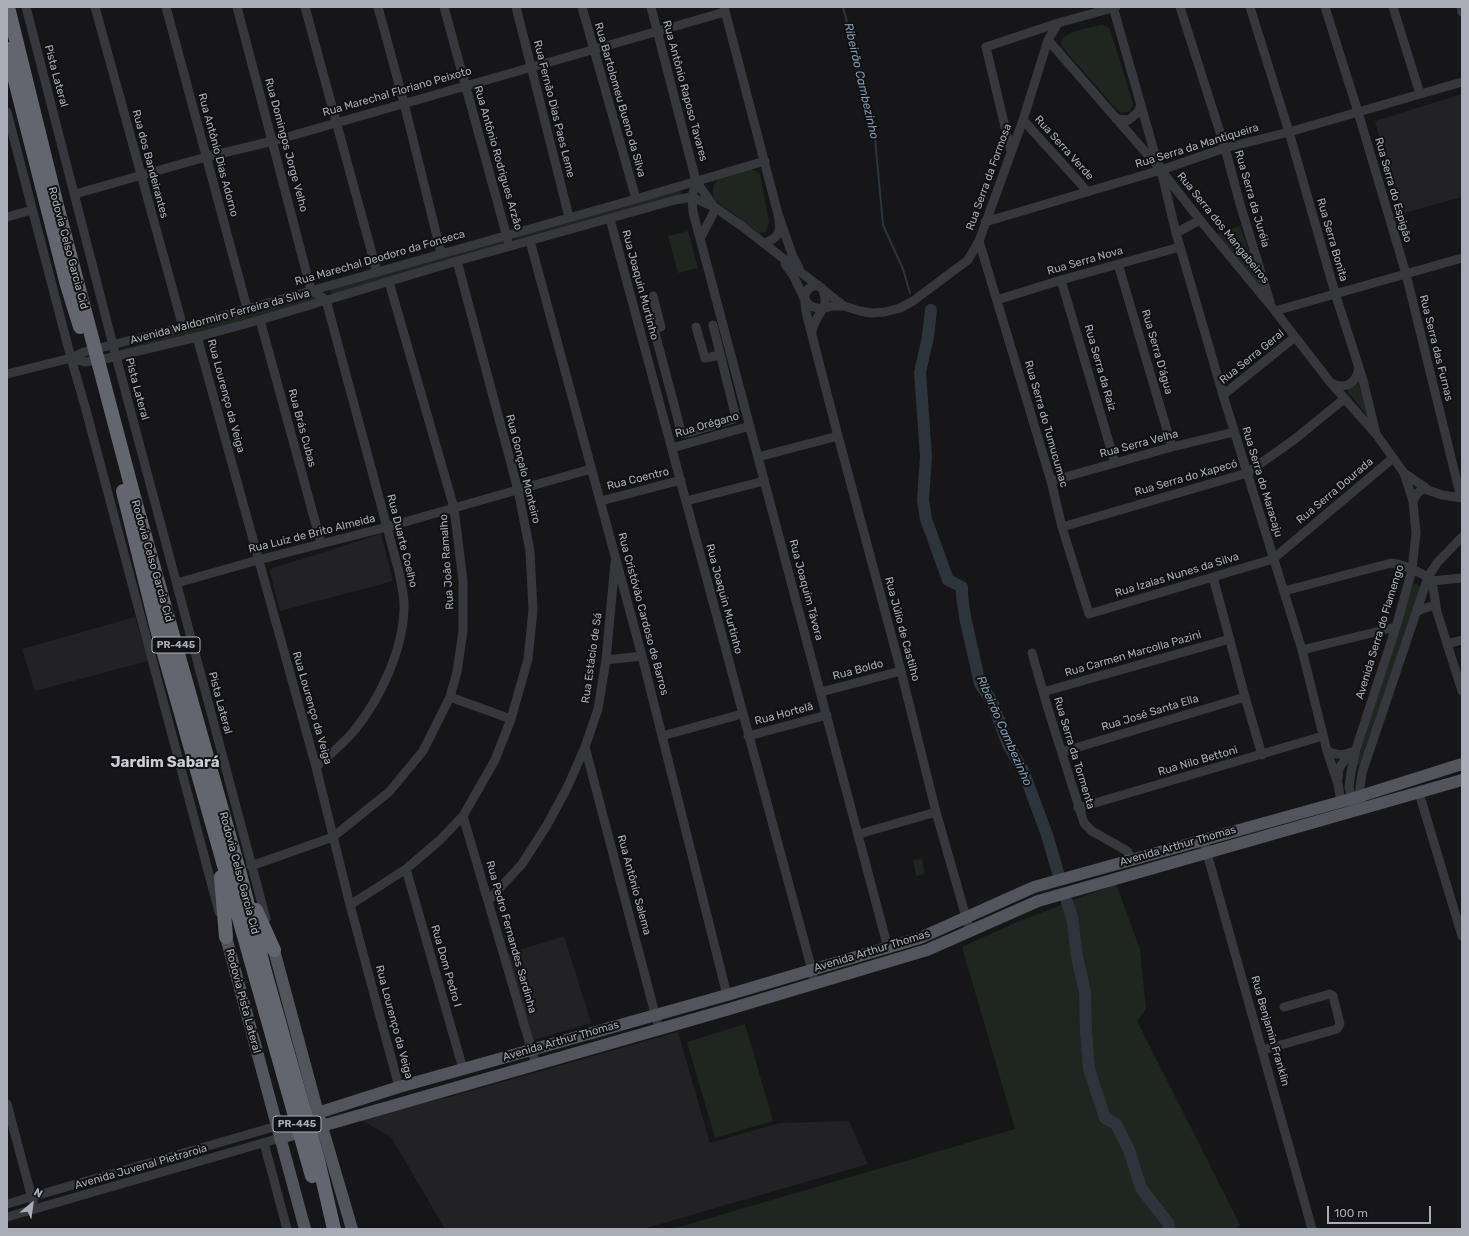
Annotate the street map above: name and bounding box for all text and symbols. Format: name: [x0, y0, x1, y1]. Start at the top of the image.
street label: Rua Antônio Raposo Tavares: [660, 19, 710, 163]
street label: Rua Bartolomeu Bueno da Silva: [592, 21, 648, 179]
water label: Ribeirão Cambezinho: [841, 21, 881, 141]
street label: Rua Fernão Dias Paes Leme: [531, 39, 577, 179]
street label: Pista Lateral: [41, 43, 71, 109]
street label: Rua Marechal Floriano Peixoto: [321, 64, 473, 120]
street label: Rua Domingos Jorge Velho: [262, 77, 310, 213]
street label: Rua Antônio Rodrigues Arzão: [471, 84, 525, 232]
street label: Rua Antônio Dias Adorno: [195, 92, 241, 218]
street label: Rua dos Bandeirantes: [129, 108, 171, 220]
street label: Rua Serra Verde: [1032, 113, 1096, 183]
street label: Rua Serra da Mantiqueira: [1134, 121, 1260, 171]
street label: Rua Serra da Formosa: [964, 122, 1014, 232]
street label: Rua Serra do Espigão: [1372, 136, 1414, 244]
street label: Rua Serra da Juréia: [1232, 149, 1272, 249]
street label: Rua Serra dos Mangabeiros: [1174, 170, 1272, 286]
street label: Rodovia Celso Garcia Cid: [45, 185, 91, 311]
street label: Rua Serra Bonita: [1314, 197, 1350, 283]
street label: Rua Marechal Deodoro da Fonseca: [293, 227, 467, 289]
street label: Rua Joaquin Murtinho: [619, 229, 661, 341]
street label: Rua Serra Nova: [1046, 244, 1124, 278]
street label: Avenida Waldormiro Ferreira da Silva: [129, 287, 311, 347]
street label: Rua Serra das Furnas: [1416, 294, 1456, 402]
street label: Rua Serra D'água: [1139, 308, 1175, 396]
street label: Rua Serra da Raiz: [1081, 323, 1119, 413]
street label: Rua Serra Geral: [1217, 327, 1287, 387]
street label: Rua Lourenço da Veiga: [204, 338, 248, 454]
street label: Pista Lateral: [122, 356, 152, 422]
street label: Rua Serra do Tumucumac: [1022, 359, 1070, 489]
street label: Rua Brás Cubas: [285, 387, 319, 469]
street label: Rua Orégano: [674, 410, 740, 440]
street label: Rua Gonçalo Monteiro: [503, 413, 543, 525]
street label: Rua Serra do Maracaju: [1239, 425, 1285, 539]
street label: Rua Serra Velha: [1098, 427, 1180, 461]
street label: Rua Serra Dourada: [1294, 455, 1376, 527]
street label: Rua Serra do Xapecó: [1133, 457, 1239, 499]
street label: Rua Coentro: [606, 465, 670, 493]
street label: Rua Duarte Coelho: [384, 493, 420, 589]
street label: Rodovia Celso Garcia Cid: [128, 499, 176, 623]
street label: Rua Luiz de Brito Almeida: [247, 512, 377, 556]
street label: Rua João Ramalho: [437, 514, 457, 610]
street label: Rua Cristóvão Cardoso de Barros: [615, 531, 671, 697]
street label: Rua Joaquim Távora: [786, 538, 826, 642]
street label: Rua Joaquin Murtinho: [703, 543, 745, 655]
street label: Rua Izaias Nunes da Silva: [1113, 550, 1241, 600]
street label: Avenida Serra do Flamengo: [1353, 563, 1407, 701]
street label: Rua Júlio de Castilho: [882, 575, 922, 683]
street label: Rua Estácio de Sá: [579, 612, 605, 704]
street label: Rua Carmen Marcolla Pazini: [1063, 628, 1203, 680]
road number: PR-445: [152, 637, 200, 653]
street label: Rua Lourenço da Veiga: [290, 650, 334, 766]
street label: Rua Boldo: [831, 657, 885, 683]
street label: Pista Lateral: [205, 670, 235, 736]
water label: Ribeirão Cambezinho: [973, 674, 1035, 788]
street label: Rua José Santa Ella: [1100, 692, 1200, 734]
street label: Rua Serra da Tormenta: [1051, 695, 1097, 811]
street label: Rua Hortelã: [753, 700, 815, 728]
street label: Rua Nilo Bettoni: [1157, 743, 1239, 779]
district label: Jardim Sabará: [111, 754, 219, 772]
street label: Rodovia Celso Garcia Cid: [216, 810, 262, 936]
street label: Avenida Arthur Thomas: [1118, 823, 1238, 869]
street label: Rua Antônio Salema: [614, 833, 654, 937]
street label: Rua Pedro Fernandes Sardinha: [483, 859, 539, 1015]
street label: Rua Dom Pedro I: [428, 923, 464, 1009]
street label: Avenida Arthur Thomas: [813, 927, 931, 975]
street label: Rodovia Pista Lateral: [223, 947, 263, 1055]
street label: Rua Lourenço da Veiga: [372, 964, 416, 1080]
street label: Rua Benjamin Franklin: [1248, 974, 1292, 1088]
street label: Avenida Arthur Thomas: [501, 1018, 621, 1064]
road number: PR-445: [273, 1116, 321, 1132]
street label: Avenida Juvenal Pietraroia: [73, 1142, 209, 1192]
north arrow: [12, 1184, 52, 1224]
text: N: [31, 1185, 45, 1201]
scale bar: [1329, 1198, 1433, 1224]
text: 100 m: [1334, 1206, 1368, 1220]

